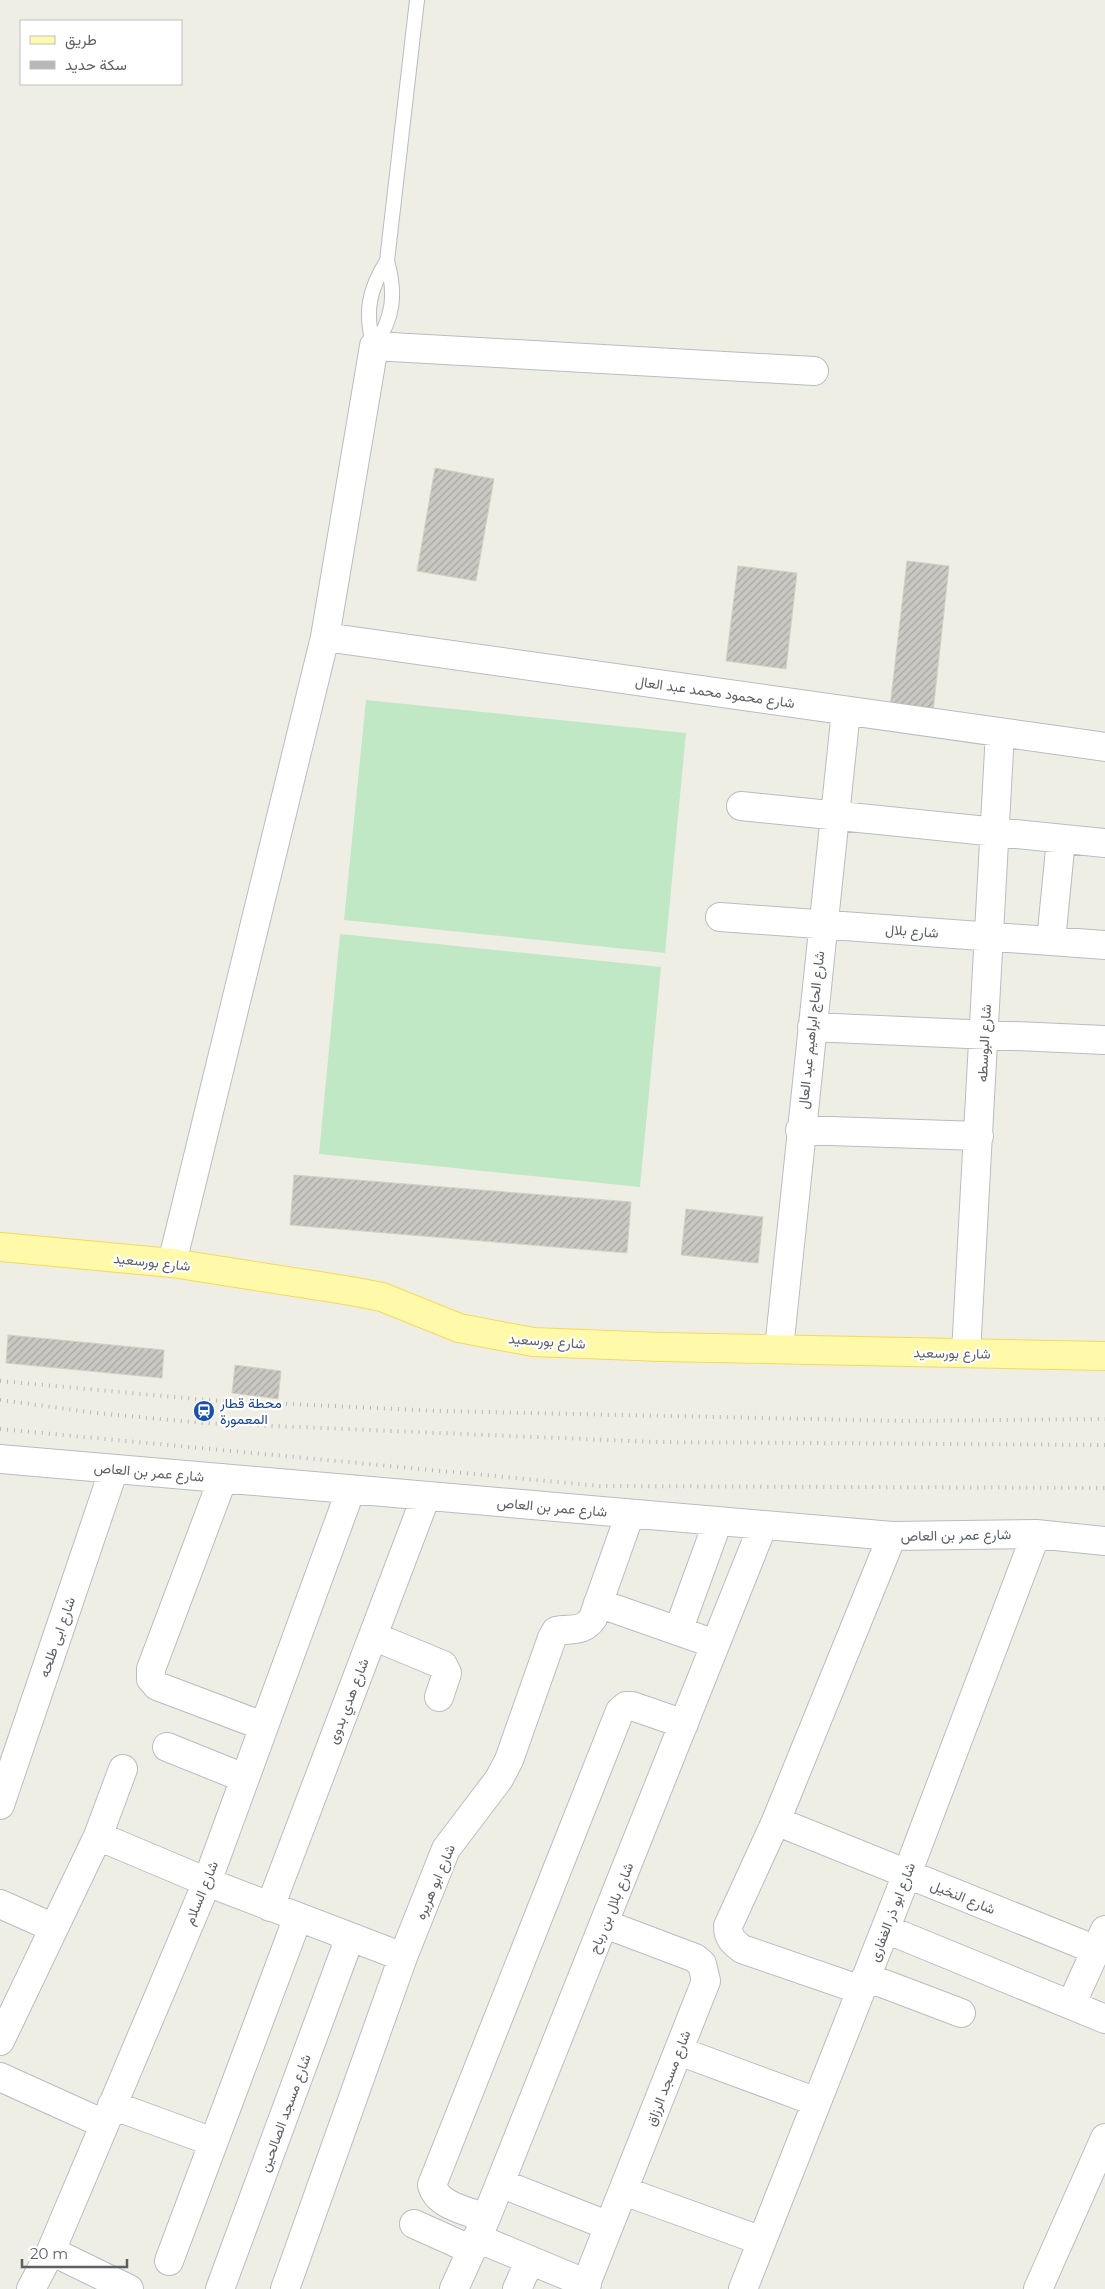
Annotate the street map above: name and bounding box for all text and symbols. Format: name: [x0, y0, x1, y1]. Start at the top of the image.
legend: [20, 20, 182, 85]
text: طريق: [65, 30, 97, 50]
text: سكة حديد: [65, 55, 127, 74]
street label: شارع محمود محمد عبد العال: [634, 672, 796, 714]
street label: شارع بلال: [885, 920, 939, 944]
street label: شارع الحاج ابراهيم عبد العال: [794, 950, 830, 1110]
street label: شارع البوسطه: [973, 1004, 997, 1082]
street label: شارع بورسعيد: [112, 1249, 191, 1277]
street label: شارع بورسعيد: [508, 1329, 586, 1355]
street label: شارع بورسعيد: [913, 1343, 991, 1365]
place label: محطة قطار المعمورة: [219, 1394, 282, 1428]
station icon: محطة قطار المعمورة: [192, 1399, 216, 1423]
street label: شارع عمر بن العاص: [93, 1458, 205, 1488]
street label: شارع عمر بن العاص: [496, 1493, 608, 1523]
street label: شارع عمر بن العاص: [901, 1525, 1011, 1547]
street label: شارع ابى طلحه: [35, 1595, 81, 1680]
street label: شارع هدي بدوى: [323, 1656, 375, 1747]
street label: شارع ابو هريره: [411, 1842, 461, 1923]
street label: شارع السلام: [180, 1858, 224, 1929]
street label: شارع بلال بن رباح: [585, 1860, 639, 1957]
street label: شارع ابو ذر الغفارى: [865, 1860, 921, 1965]
street label: شارع النخيل: [927, 1876, 998, 1920]
street label: شارع مسجد الرزاق: [641, 2028, 696, 2129]
street label: شارع مسجد الصالحين: [255, 2052, 317, 2175]
scale bar: [22, 2236, 128, 2268]
text: 20 m: [30, 2244, 68, 2263]

